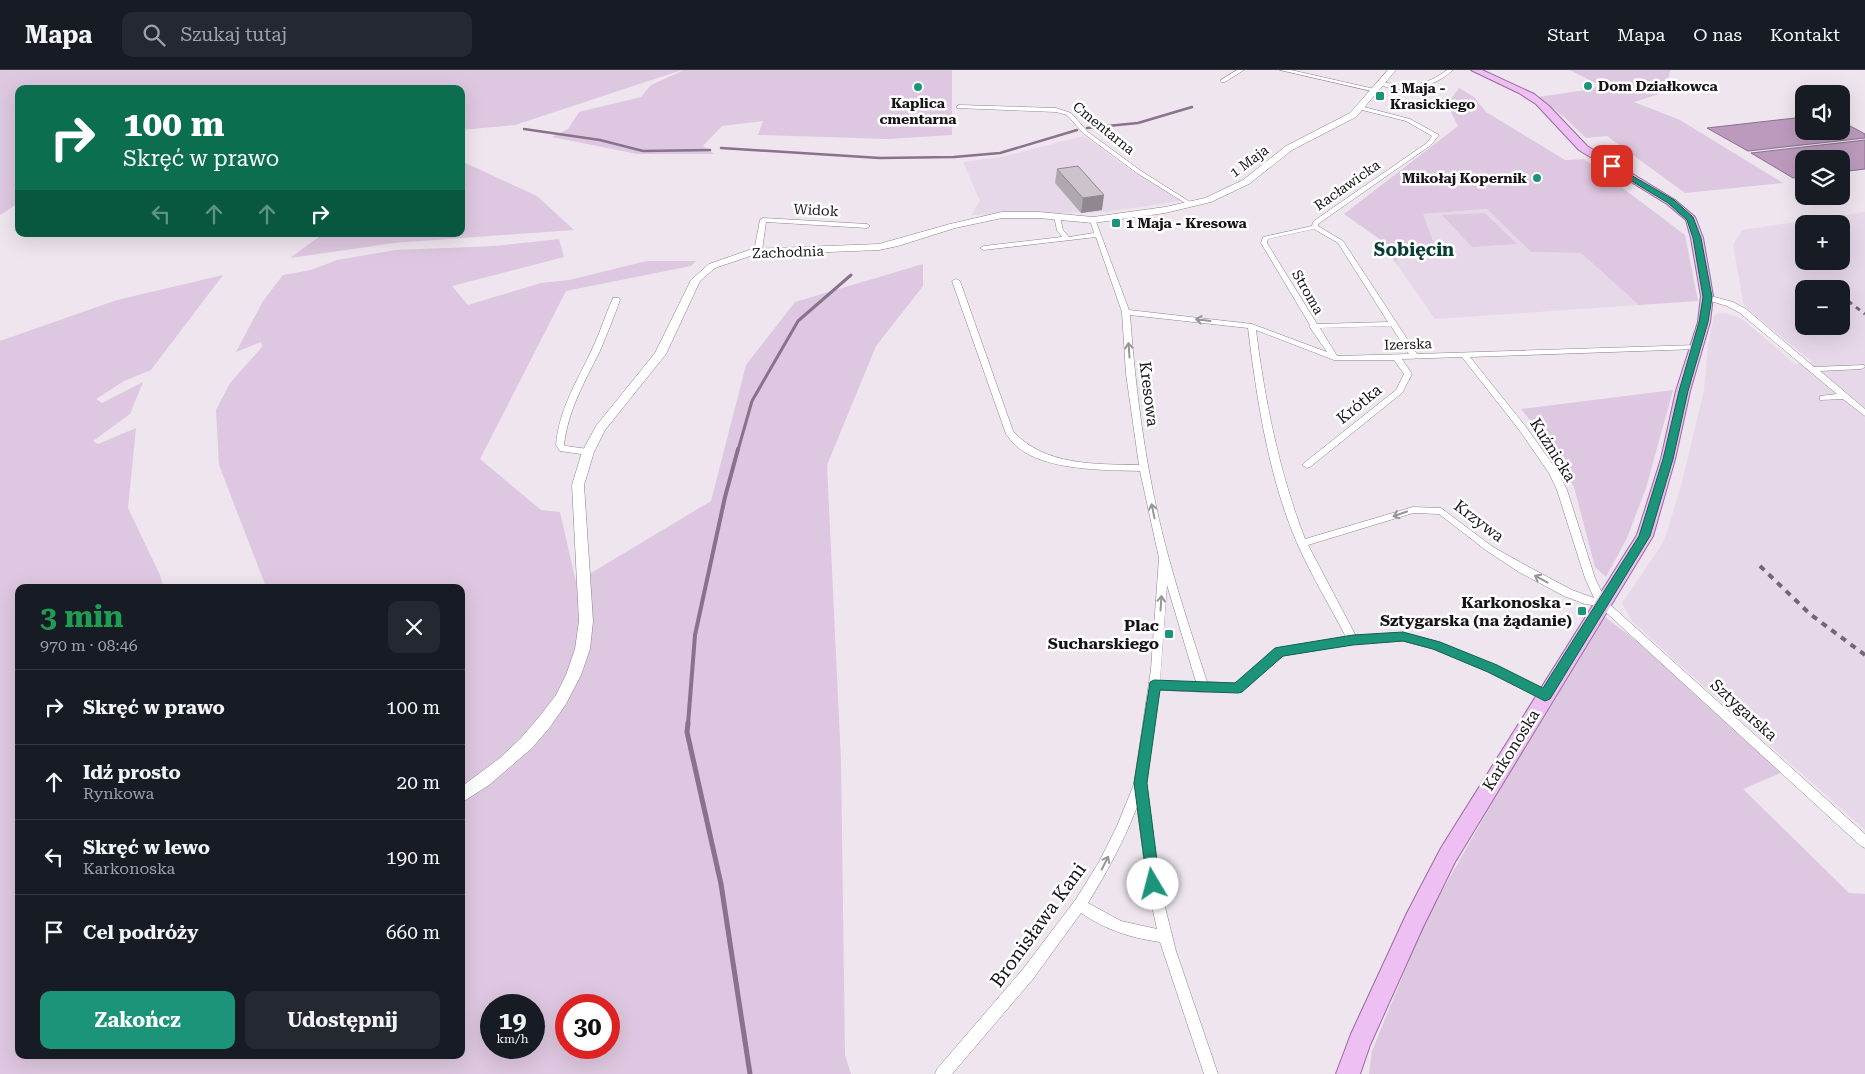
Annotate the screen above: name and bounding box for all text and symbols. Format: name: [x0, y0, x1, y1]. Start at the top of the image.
search box: [122, 12, 472, 57]
text: Mapa: [25, 21, 92, 49]
icon: search: [140, 21, 168, 49]
text: Szukaj tutaj: [180, 23, 287, 46]
text: Start: [1547, 24, 1589, 45]
text: Mapa: [1617, 24, 1665, 45]
text: O nas: [1693, 24, 1742, 45]
text: Kontakt: [1770, 24, 1840, 45]
place label: Dom Działkowca: [1598, 78, 1719, 94]
place label: 1 Maja - Krasickiego: [1390, 80, 1475, 112]
marker: Dom Działkowca: [1582, 80, 1594, 92]
marker: Kaplica cmentarna: [912, 81, 924, 93]
map controls: [1795, 85, 1850, 335]
button: sound: [1795, 85, 1850, 140]
marker: 1 Maja - Krasickiego: [1374, 90, 1386, 102]
place label: Kaplica cmentarna: [879, 95, 957, 127]
street label: Cmentarna: [1070, 98, 1138, 158]
text: 100 m: [123, 104, 224, 145]
icon: right: [40, 105, 105, 170]
street label: 1 Maja: [1227, 141, 1272, 180]
pin: [1591, 145, 1633, 187]
text: Skręć w prawo: [123, 146, 279, 171]
button: layers: [1795, 150, 1850, 205]
icon: arrive: [1598, 152, 1626, 180]
street label: Racławicka: [1311, 156, 1383, 213]
place label: Mikołaj Kopernik: [1402, 170, 1527, 186]
marker: Mikołaj Kopernik: [1531, 172, 1543, 184]
icon: left: [147, 200, 175, 228]
icon: ahead: [200, 200, 228, 228]
icon: ahead: [253, 200, 281, 228]
icon: right: [306, 200, 334, 228]
street label: Widok: [793, 201, 839, 219]
place label: 1 Maja - Kresowa: [1126, 215, 1248, 231]
button: +: [1795, 215, 1850, 270]
marker: 1 Maja - Kresowa: [1110, 217, 1122, 229]
district label: Sobięcin: [1374, 239, 1454, 260]
street label: Zachodnia: [752, 243, 825, 261]
street label: Stroma: [1289, 267, 1327, 317]
button: −: [1795, 280, 1850, 335]
one-way arrow: [1196, 315, 1212, 325]
street label: Izerska: [1384, 335, 1433, 353]
one-way arrow: [1124, 343, 1133, 359]
street label: Kresowa: [1136, 360, 1162, 428]
street label: Krótka: [1333, 380, 1385, 428]
street label: Kuźnicka: [1526, 415, 1580, 486]
street label: Krzywa: [1450, 496, 1508, 546]
one-way arrow: [1148, 503, 1157, 519]
one-way arrow: [1393, 510, 1409, 519]
one-way arrow: [1533, 574, 1548, 584]
place label: Karkonoska - Sztygarska (na żądanie): [1380, 593, 1572, 630]
one-way arrow: [1156, 595, 1165, 611]
text: 3 min: [40, 599, 123, 634]
button: close: [388, 601, 440, 653]
marker: Karkonoska - Sztygarska (na żądanie): [1576, 605, 1588, 617]
place label: Plac Sucharskiego: [1048, 616, 1159, 653]
marker: Plac Sucharskiego: [1163, 628, 1175, 640]
text: 970 m · 08:46: [40, 636, 138, 655]
street label: Sztygarska: [1707, 675, 1781, 745]
icon: right: [40, 693, 68, 721]
text: Skręć w prawo: [83, 696, 225, 719]
text: 100 m: [386, 696, 440, 719]
street label: Karkonoska: [1479, 706, 1544, 794]
text: Idź prosto: [83, 761, 181, 784]
icon: ahead: [40, 768, 68, 796]
text: 20 m: [397, 771, 440, 794]
text: Rynkowa: [83, 784, 154, 803]
text: Skręć w lewo: [83, 836, 210, 859]
icon: left: [40, 843, 68, 871]
text: 190 m: [386, 846, 440, 869]
one-way arrow: [1101, 856, 1110, 871]
position arrow: [1126, 857, 1178, 909]
street label: Bronisława Kani: [985, 858, 1091, 992]
text: Karkonoska: [83, 859, 175, 878]
icon: arrive: [40, 918, 68, 946]
text: Cel podróży: [83, 921, 198, 944]
text: 660 m: [386, 921, 440, 944]
button: Zakończ: [40, 991, 235, 1049]
button: Udostępnij: [245, 991, 440, 1049]
speed limit sign: 30: [555, 994, 620, 1059]
text: 19: [498, 1006, 527, 1035]
text: km/h: [496, 1032, 529, 1046]

